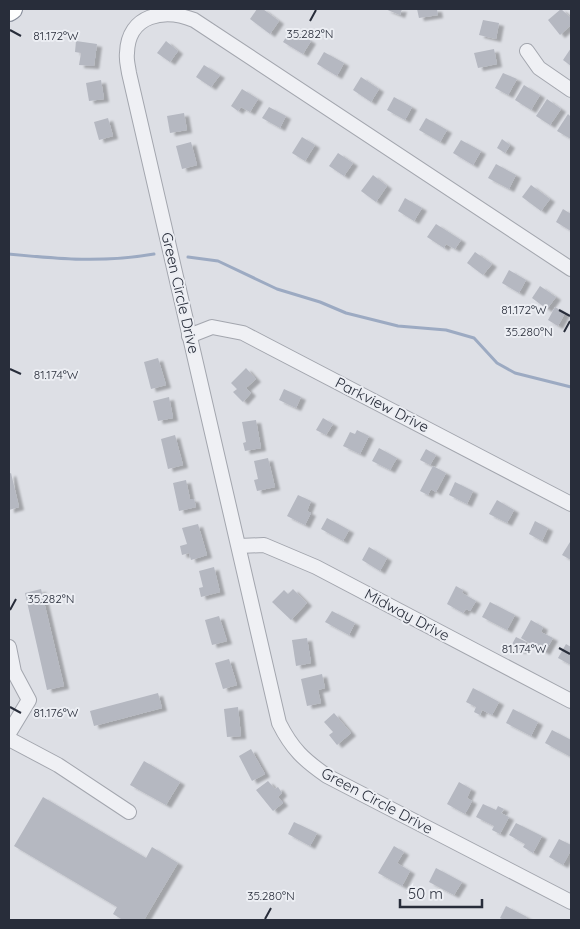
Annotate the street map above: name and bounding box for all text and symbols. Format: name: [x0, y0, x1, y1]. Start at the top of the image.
text: 35.282°N: [286, 26, 334, 41]
text: 81.172°W: [33, 28, 79, 43]
street label: Green Circle Drive: [157, 230, 204, 355]
text: 81.172°W: [501, 302, 547, 317]
text: 35.280°N: [505, 324, 553, 339]
text: 81.174°W: [34, 367, 79, 382]
street label: Parkview Drive: [332, 373, 432, 436]
street label: Midway Drive: [361, 584, 453, 645]
text: 35.282°N: [27, 591, 75, 606]
text: 81.174°W: [502, 641, 547, 656]
text: 81.176°W: [34, 705, 79, 720]
street label: Green Circle Drive: [318, 763, 436, 838]
scale bar: [400, 876, 482, 908]
text: 50 m: [408, 884, 443, 903]
text: 35.280°N: [247, 888, 295, 903]

